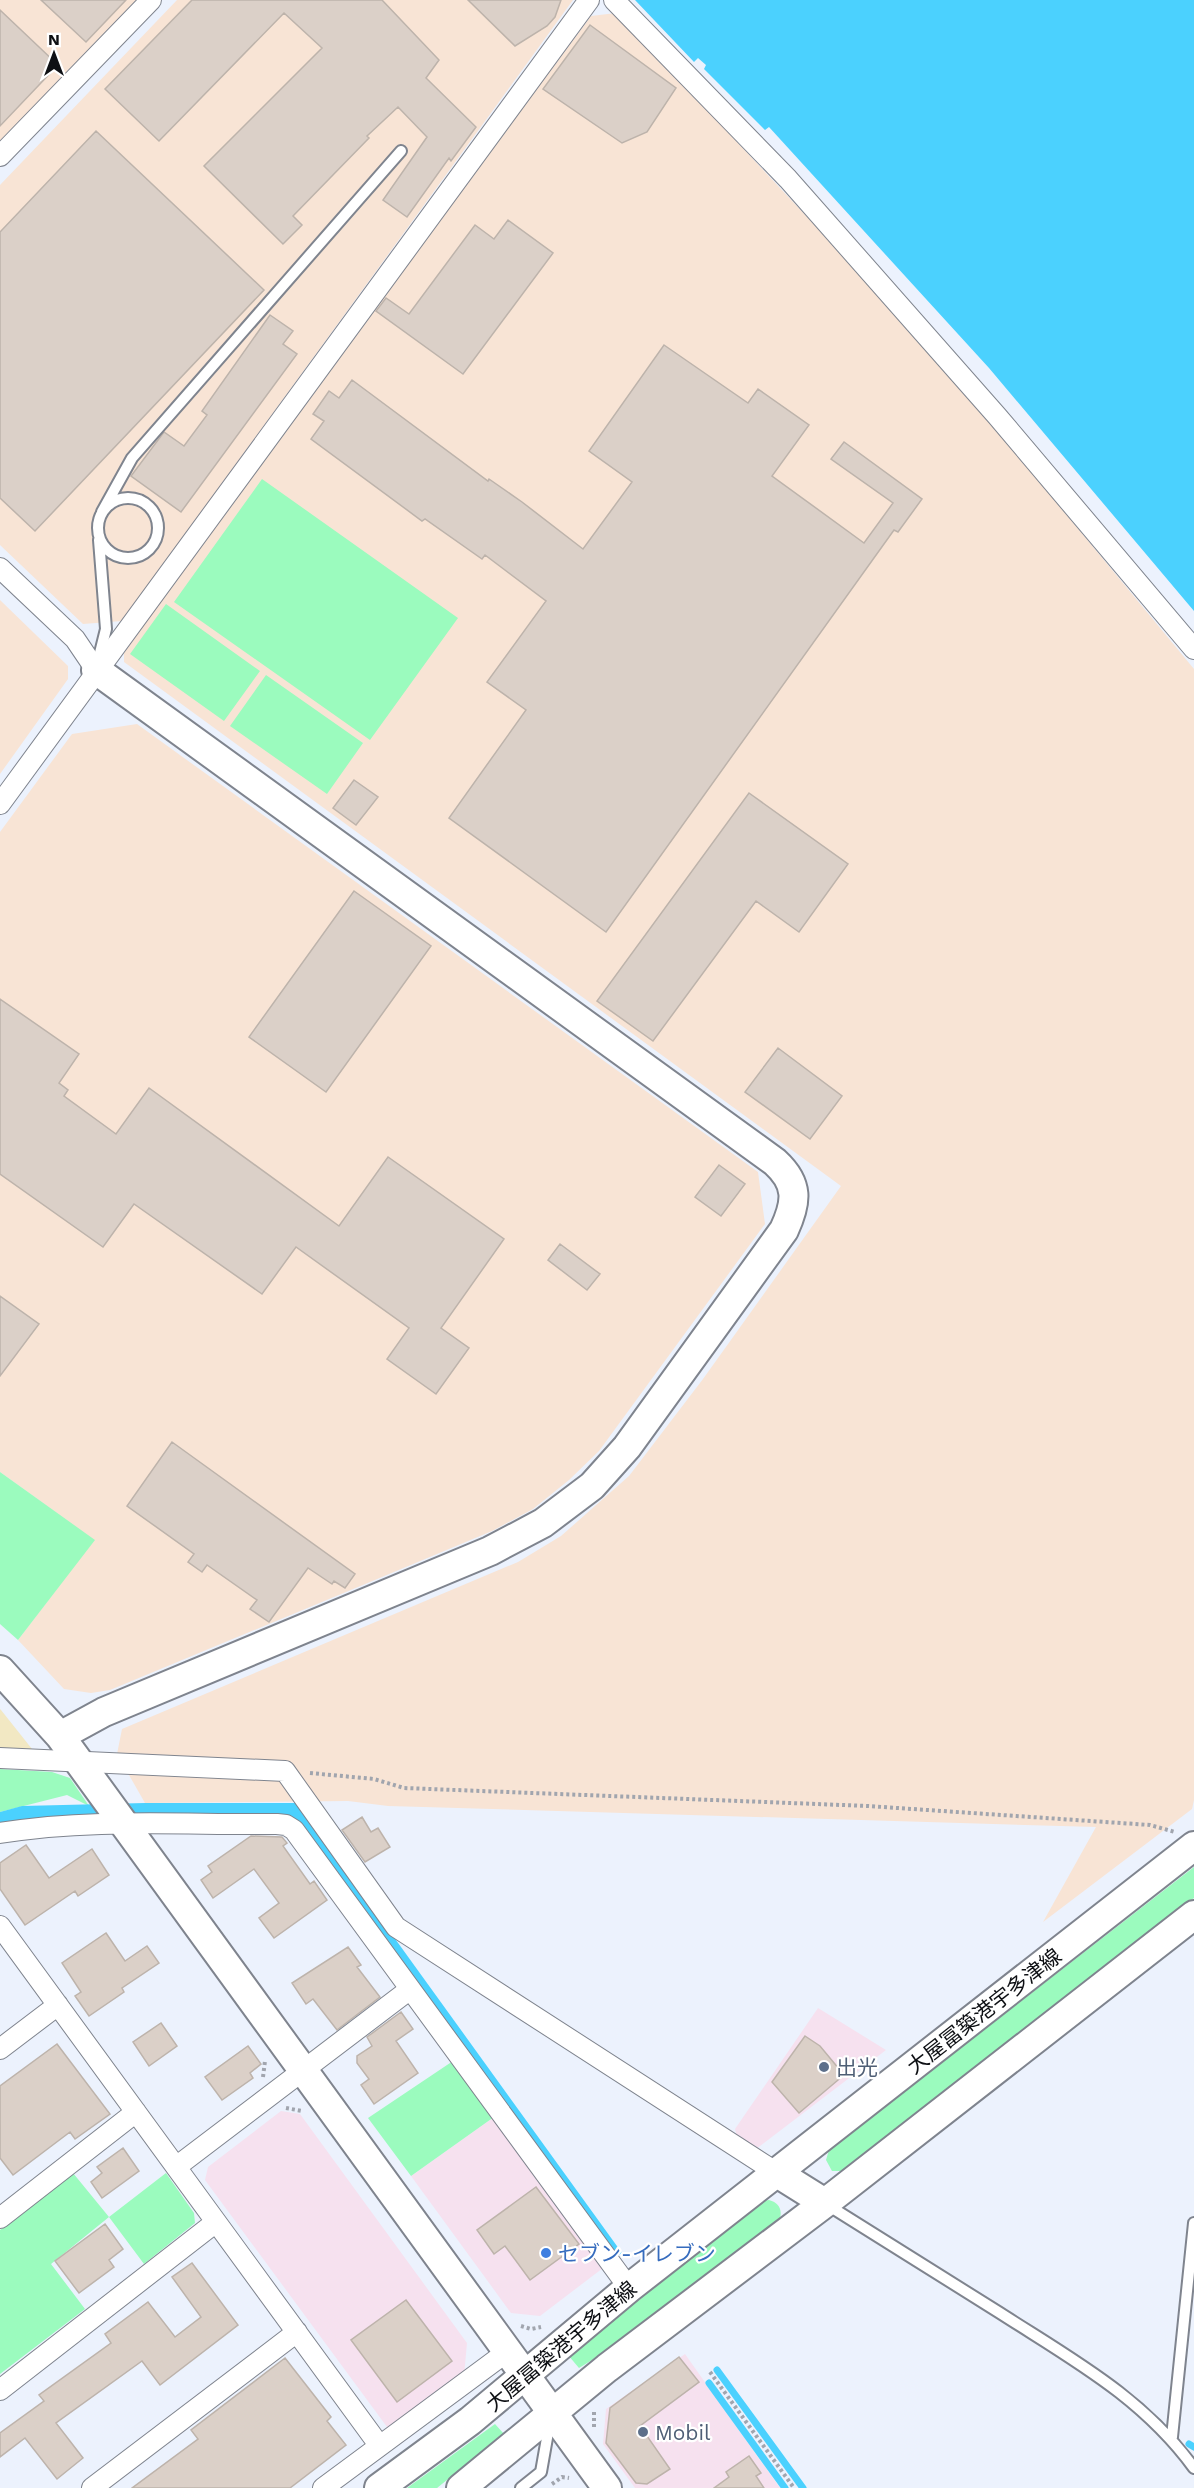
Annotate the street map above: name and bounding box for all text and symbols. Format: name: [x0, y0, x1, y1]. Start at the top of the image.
north arrow: [24, 24, 84, 84]
text: N: [48, 30, 60, 49]
street label: 大屋冨築港宇多津線: [902, 1943, 1066, 2079]
place label: 出光: [836, 2055, 878, 2080]
marker: 出光: [817, 2060, 831, 2074]
place label: セブン-イレブン: [558, 2241, 716, 2266]
marker: セブン-イレブン: [539, 2246, 553, 2260]
street label: 大屋冨築港宇多津線: [481, 2276, 641, 2416]
place label: Mobil: [655, 2420, 711, 2445]
marker: Mobil: [636, 2425, 650, 2439]

